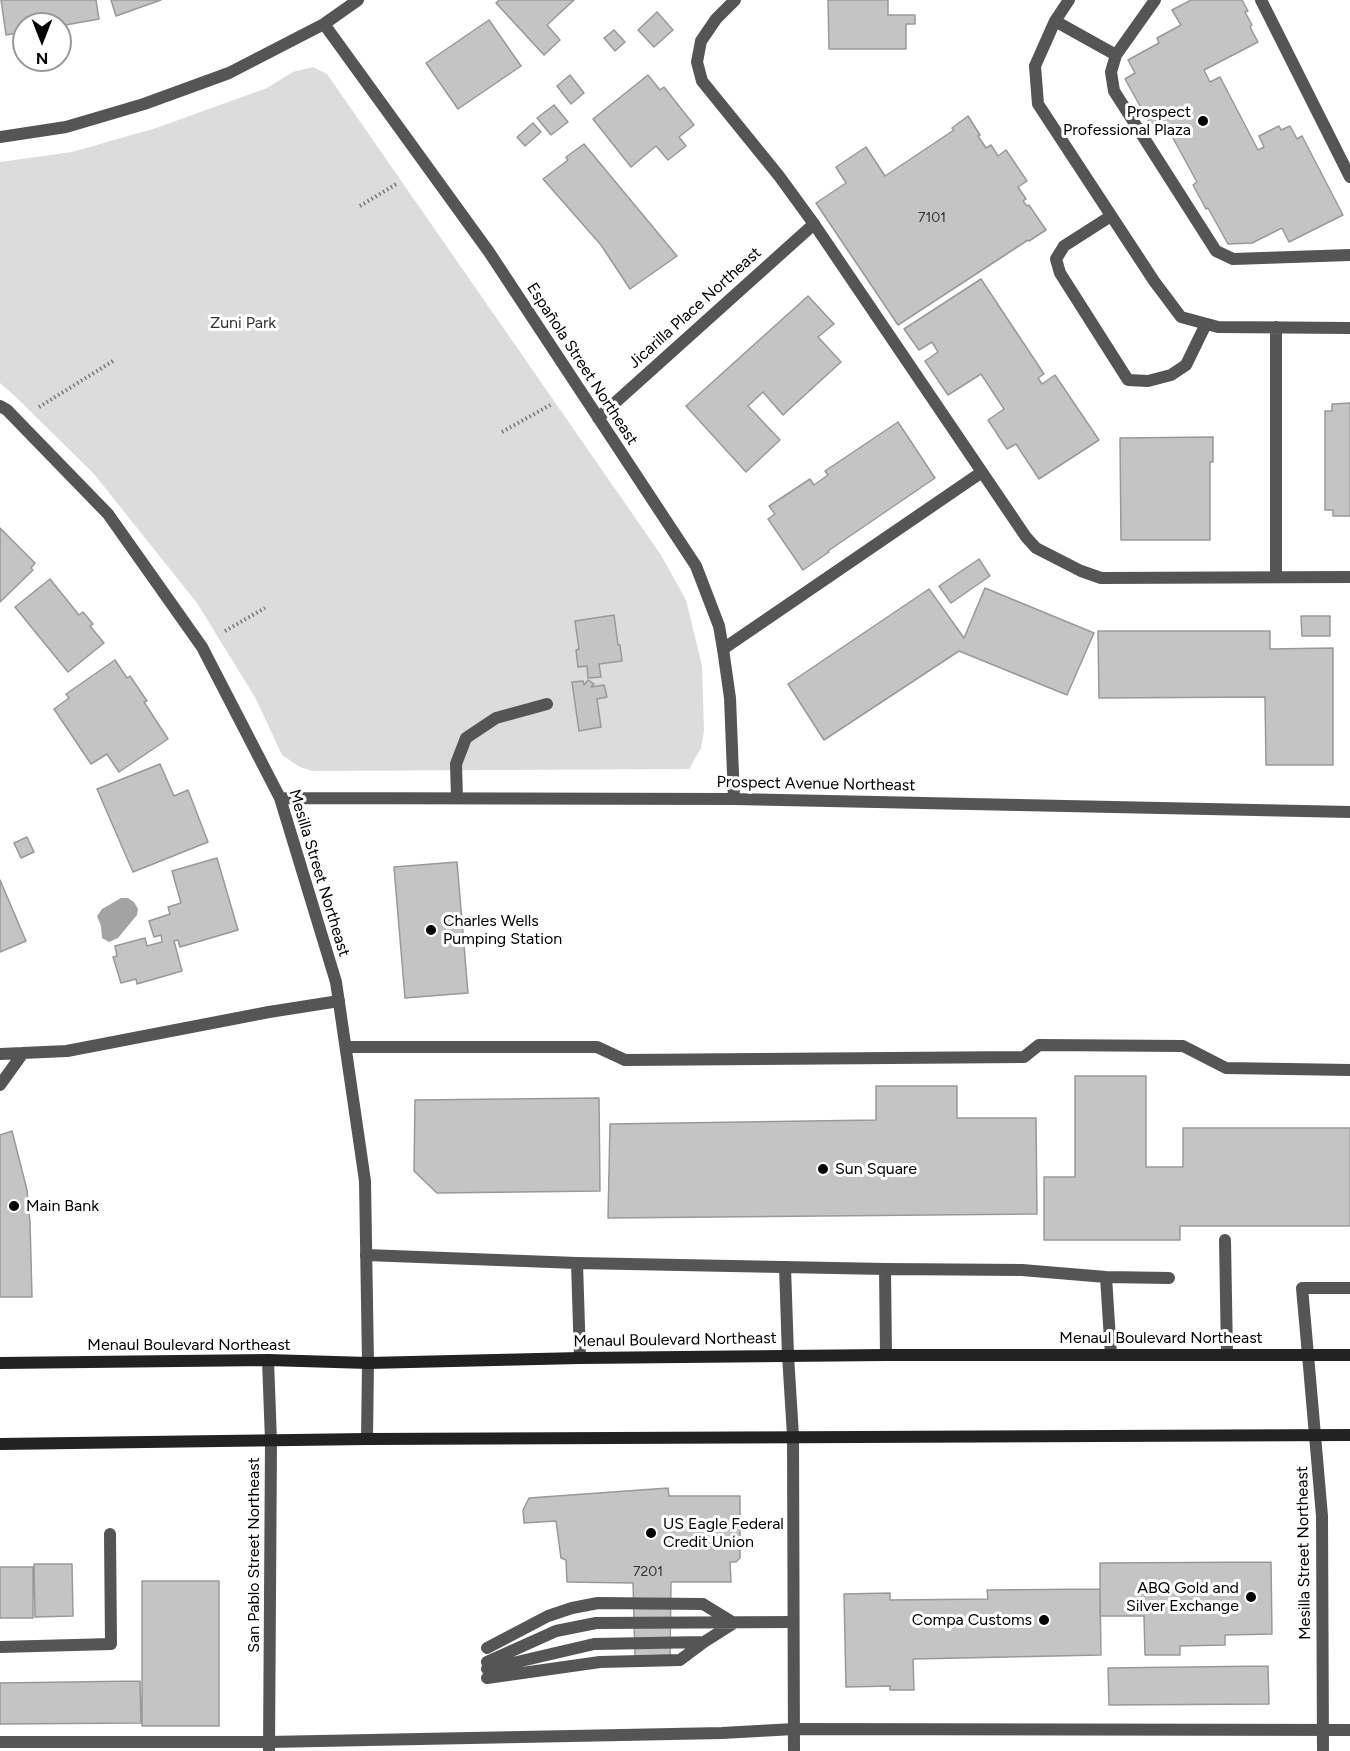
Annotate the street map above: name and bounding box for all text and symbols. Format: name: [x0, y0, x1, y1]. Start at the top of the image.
north arrow: [12, 12, 72, 72]
text: N: [36, 49, 48, 68]
place label: Prospect Professional Plaza: [1063, 102, 1191, 140]
marker: Prospect Professional Plaza: [1196, 114, 1210, 128]
house number: 7101: [918, 210, 946, 226]
street label: Jicarilla Place Northeast: [625, 243, 765, 373]
street label: Española Street Northeast: [522, 279, 642, 449]
park label: Zuni Park: [210, 313, 276, 333]
street label: Prospect Avenue Northeast: [716, 773, 916, 795]
street label: Mesilla Street Northeast: [284, 787, 354, 959]
place label: Charles Wells Pumping Station: [443, 911, 562, 949]
marker: Charles Wells Pumping Station: [424, 923, 438, 937]
place label: Sun Square: [835, 1159, 917, 1179]
marker: Sun Square: [816, 1162, 830, 1176]
place label: Main Bank: [26, 1196, 99, 1216]
marker: Main Bank: [7, 1199, 21, 1213]
street label: Menaul Boulevard Northeast: [1059, 1328, 1263, 1348]
street label: Menaul Boulevard Northeast: [573, 1329, 777, 1351]
street label: Menaul Boulevard Northeast: [87, 1335, 291, 1355]
street label: San Pablo Street Northeast: [244, 1457, 264, 1653]
street label: Mesilla Street Northeast: [1293, 1466, 1315, 1640]
place label: US Eagle Federal Credit Union: [663, 1514, 784, 1552]
marker: US Eagle Federal Credit Union: [644, 1526, 658, 1540]
house number: 7201: [633, 1564, 663, 1580]
place label: ABQ Gold and Silver Exchange: [1126, 1578, 1239, 1616]
marker: ABQ Gold and Silver Exchange: [1244, 1590, 1258, 1604]
place label: Compa Customs: [912, 1610, 1032, 1630]
marker: Compa Customs: [1037, 1613, 1051, 1627]

